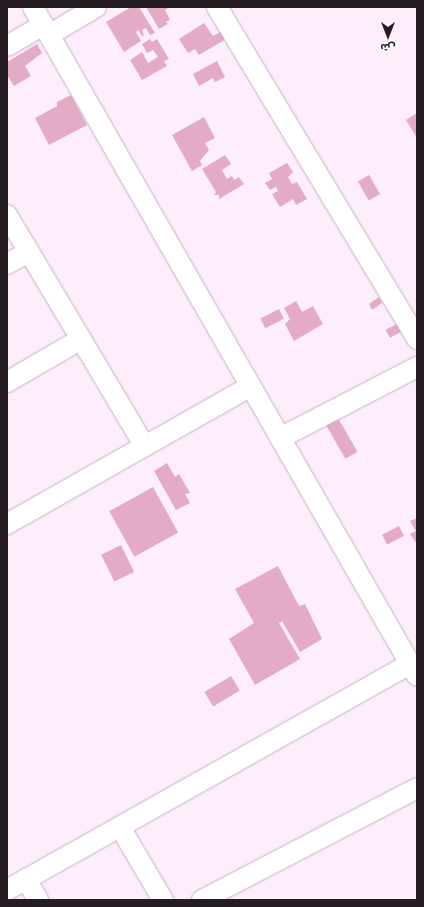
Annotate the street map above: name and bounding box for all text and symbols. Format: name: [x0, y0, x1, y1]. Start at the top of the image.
north arrow: [368, 16, 408, 56]
text: ش: [380, 41, 396, 55]

